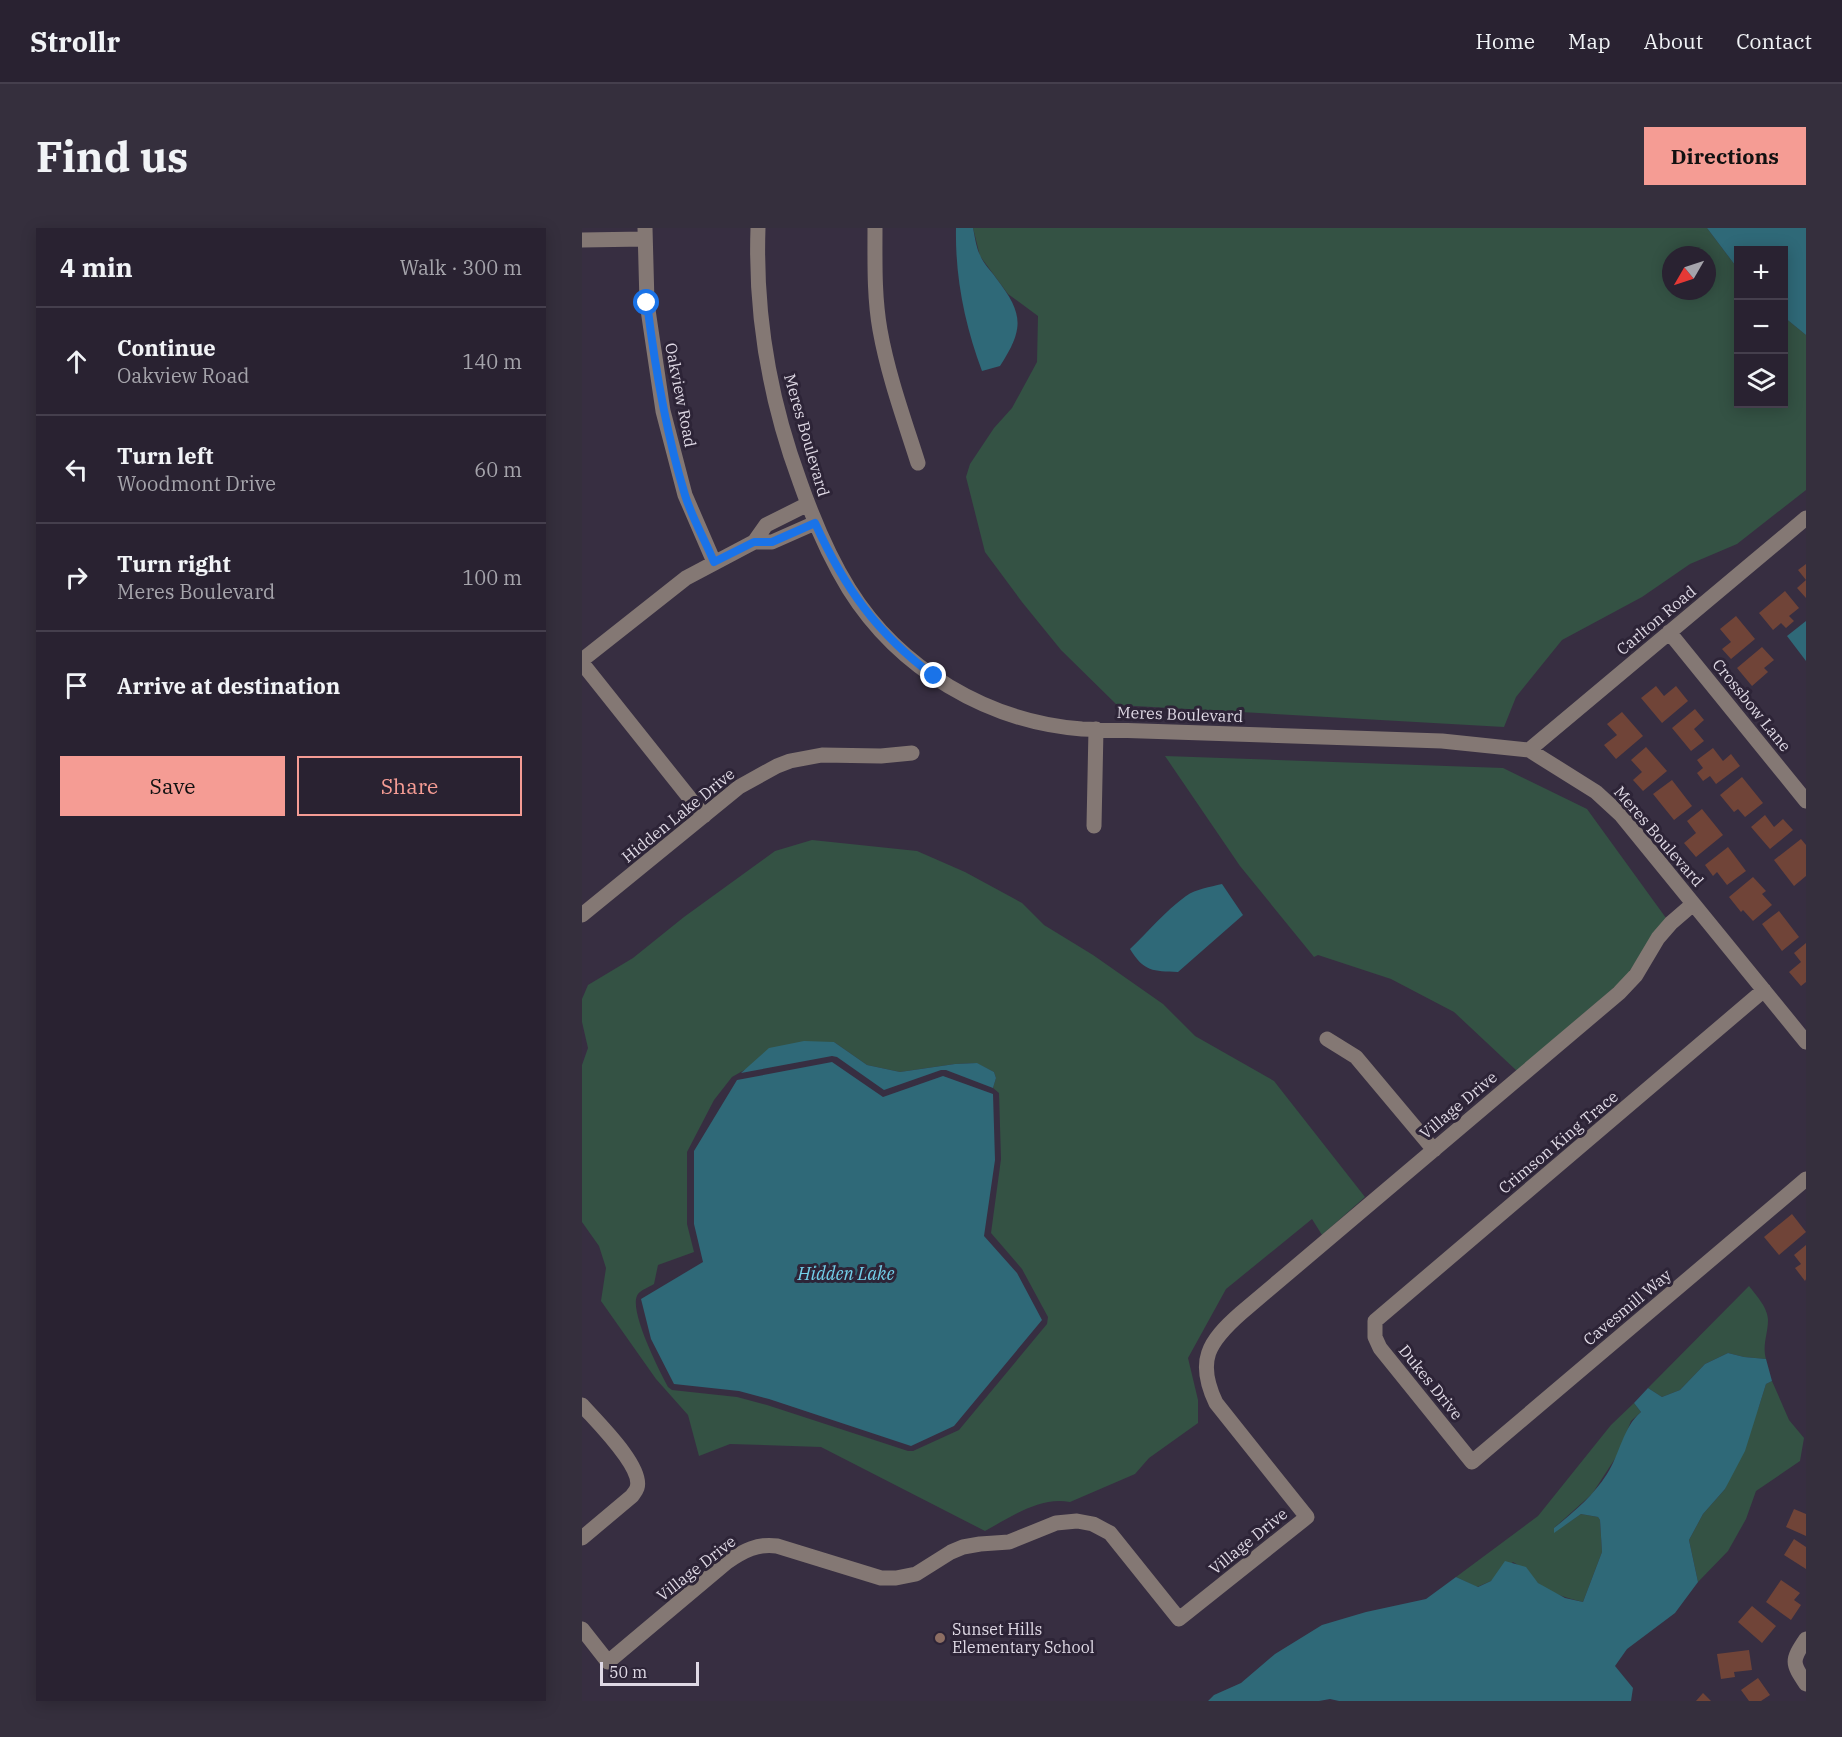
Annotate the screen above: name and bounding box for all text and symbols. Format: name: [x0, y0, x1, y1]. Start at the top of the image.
text: Strollr: [30, 23, 120, 60]
text: Home: [1475, 27, 1535, 55]
text: Map: [1568, 27, 1611, 55]
text: About: [1644, 27, 1703, 55]
text: Contact: [1736, 27, 1812, 55]
button: Directions: [1644, 127, 1806, 185]
text: Find us: [36, 129, 188, 184]
north arrow: [1662, 246, 1716, 300]
map controls: [1734, 246, 1788, 408]
button: +: [1734, 246, 1788, 300]
text: 4 min: [60, 250, 133, 284]
text: Walk · 300 m: [400, 254, 522, 281]
route start: [633, 289, 659, 315]
button: −: [1734, 300, 1788, 354]
text: Continue: [117, 333, 216, 362]
street label: Oakview Road: [661, 341, 701, 449]
icon: ahead: [60, 345, 93, 378]
text: 140 m: [462, 348, 522, 375]
button: layers: [1734, 354, 1788, 408]
text: Oakview Road: [117, 362, 250, 389]
street label: Meres Boulevard: [780, 371, 834, 499]
text: Turn left: [117, 441, 213, 470]
icon: left: [60, 453, 93, 486]
text: 60 m: [474, 456, 522, 483]
text: Woodmont Drive: [117, 470, 276, 497]
text: Turn right: [117, 549, 231, 578]
icon: right: [60, 561, 93, 594]
text: 100 m: [462, 564, 522, 591]
text: Meres Boulevard: [117, 578, 275, 605]
street label: Carlton Road: [1612, 581, 1700, 659]
street label: Crossbow Lane: [1708, 655, 1796, 755]
route end: [920, 662, 946, 688]
icon: arrive: [60, 669, 93, 702]
text: Arrive at destination: [117, 671, 340, 700]
street label: Meres Boulevard: [1116, 702, 1244, 726]
button: Save: [60, 756, 285, 816]
button: Share: [297, 756, 522, 816]
street label: Hidden Lake Drive: [617, 763, 739, 867]
street label: Meres Boulevard: [1610, 782, 1708, 891]
street label: Village Drive: [1415, 1067, 1501, 1143]
street label: Crimson King Trace: [1494, 1086, 1622, 1198]
water label: Hidden Lake: [796, 1262, 895, 1285]
street label: Cavesmill Way: [1579, 1264, 1675, 1350]
street label: Dukes Drive: [1395, 1340, 1467, 1424]
street label: Village Drive: [1205, 1503, 1291, 1579]
street label: Village Drive: [652, 1531, 740, 1605]
place label: Sunset Hills Elementary School: [952, 1619, 1095, 1657]
marker: Sunset Hills Elementary School: [933, 1631, 947, 1645]
scale bar: [600, 1659, 699, 1686]
text: 50 m: [609, 1662, 647, 1682]

